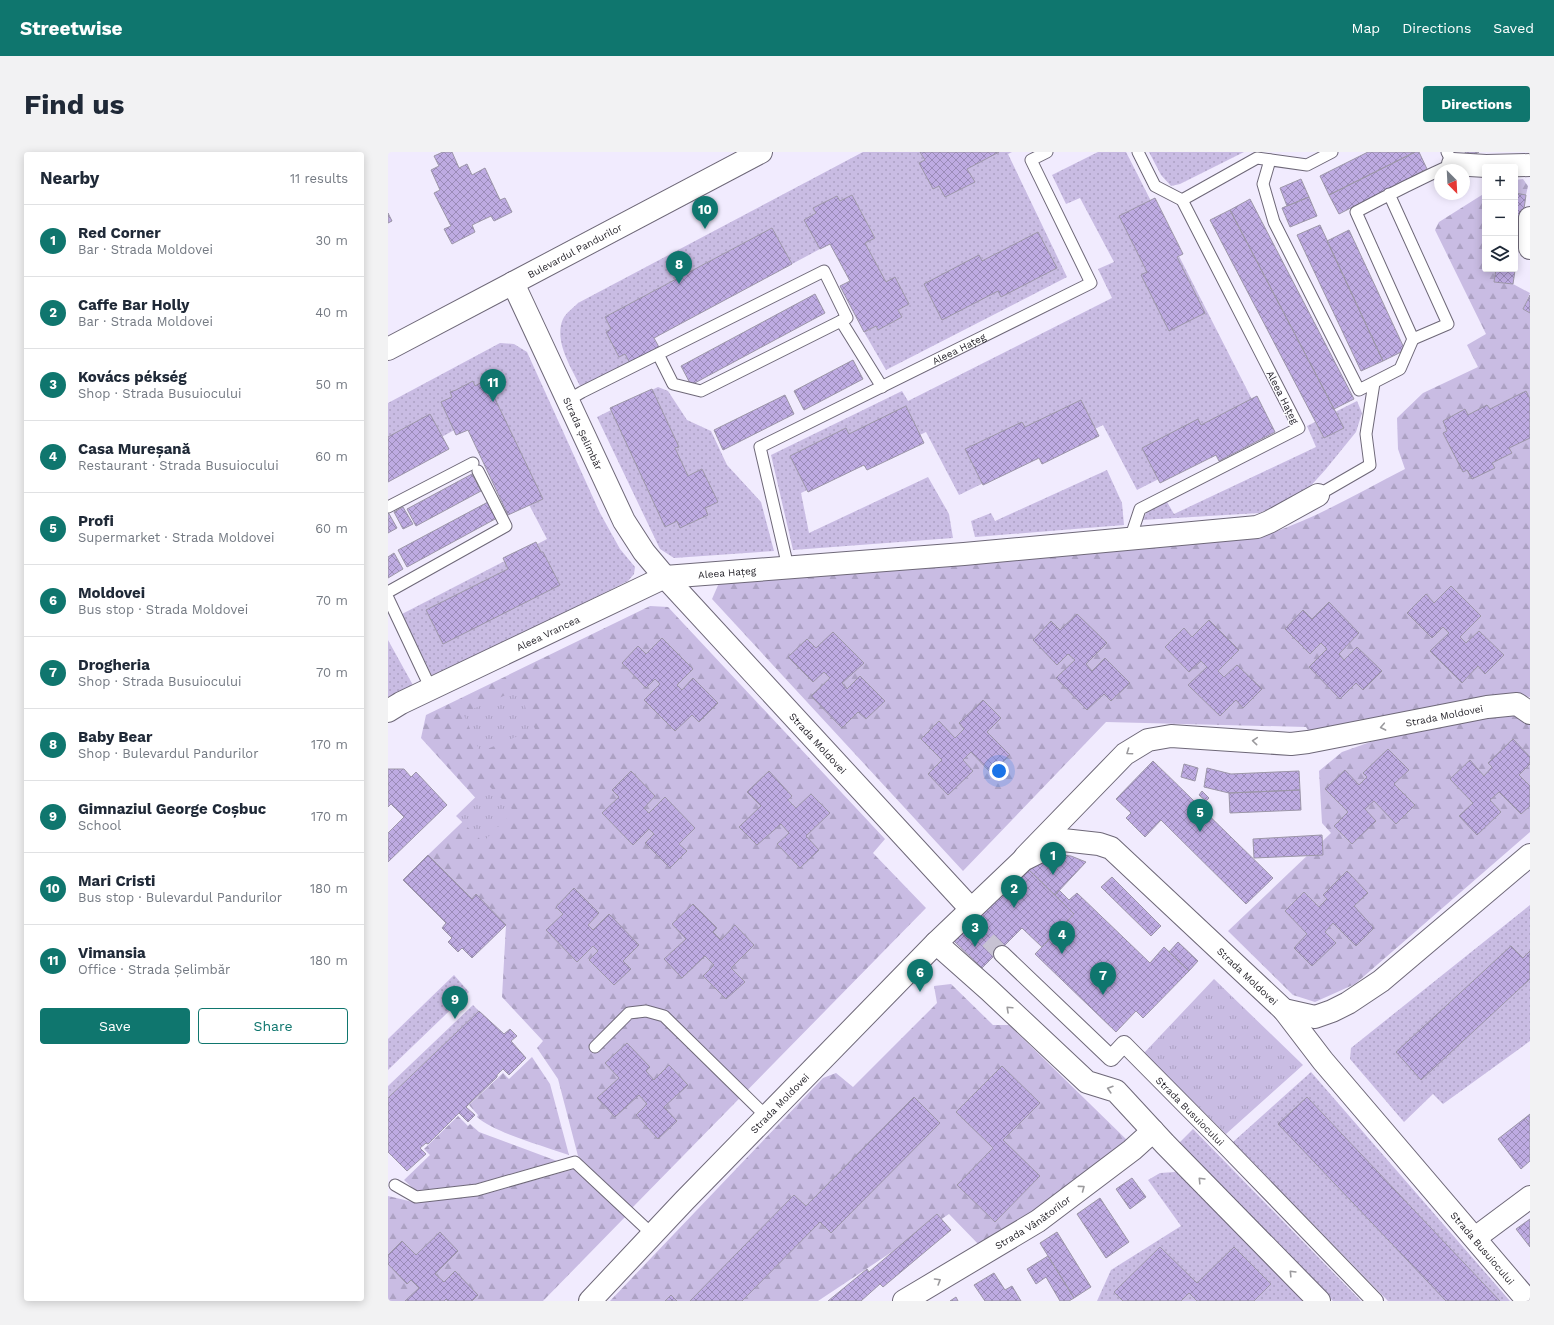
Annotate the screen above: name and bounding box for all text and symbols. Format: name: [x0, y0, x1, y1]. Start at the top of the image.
text: Streetwise: [20, 17, 123, 40]
text: Map: [1352, 20, 1380, 36]
text: Directions: [1402, 20, 1471, 36]
text: Saved: [1493, 20, 1534, 36]
button: Directions: [1423, 86, 1530, 122]
text: Find us: [24, 88, 124, 121]
north arrow: [1434, 164, 1470, 200]
map controls: [1482, 164, 1518, 272]
button: +: [1482, 164, 1518, 200]
text: Nearby: [40, 168, 99, 188]
text: 11 results: [290, 171, 348, 186]
pin: 10: [692, 196, 718, 229]
button: −: [1482, 200, 1518, 236]
street label: Bulevardul Pandurilor: [526, 222, 624, 280]
text: Red Corner: [78, 224, 161, 242]
text: 1: [50, 233, 56, 248]
text: 30 m: [316, 233, 348, 248]
button: layers: [1482, 236, 1518, 272]
text: Bar · Strada Moldovei: [78, 242, 213, 257]
pin: 8: [666, 251, 692, 284]
text: Caffe Bar Holly: [78, 296, 190, 314]
text: 2: [49, 305, 57, 320]
text: 40 m: [315, 305, 348, 320]
text: Bar · Strada Moldovei: [78, 314, 213, 329]
street label: Aleea Hațeg: [930, 331, 988, 367]
text: Kovács pékség: [78, 368, 187, 386]
pin: 11: [480, 369, 506, 402]
street label: Aleea Hațeg: [1264, 369, 1301, 426]
text: 3: [49, 377, 57, 392]
text: 50 m: [316, 377, 348, 392]
text: Shop · Strada Busuiocului: [78, 386, 241, 401]
street label: Strada Șelimbăr: [561, 396, 604, 472]
text: Casa Mureșană: [78, 440, 190, 458]
text: 4: [49, 449, 57, 464]
text: 60 m: [315, 449, 348, 464]
text: Restaurant · Strada Busuiocului: [78, 458, 279, 473]
text: Profi: [78, 512, 114, 530]
text: 5: [49, 521, 57, 536]
text: 60 m: [315, 521, 348, 536]
text: Supermarket · Strada Moldovei: [78, 530, 274, 545]
street label: Aleea Hațeg: [698, 565, 757, 580]
text: Moldovei: [78, 584, 145, 602]
text: 6: [49, 593, 57, 608]
text: 70 m: [316, 593, 348, 608]
text: Bus stop · Strada Moldovei: [78, 602, 248, 617]
street label: Aleea Vrancea: [515, 613, 582, 653]
text: Drogheria: [78, 656, 150, 674]
text: 7: [49, 665, 57, 680]
text: 70 m: [316, 665, 348, 680]
text: Shop · Strada Busuiocului: [78, 674, 241, 689]
street label: Strada Moldovei: [1405, 703, 1484, 729]
street label: Strada Moldovei: [787, 711, 848, 776]
one-way arrow: [1380, 723, 1387, 731]
text: Baby Bear: [78, 728, 152, 746]
text: 8: [49, 737, 57, 752]
text: 170 m: [311, 737, 348, 752]
one-way arrow: [1252, 737, 1258, 746]
text: Shop · Bulevardul Pandurilor: [78, 746, 258, 761]
one-way arrow: [1126, 747, 1133, 755]
your location: [989, 761, 1009, 781]
pin: 5: [1187, 799, 1213, 832]
text: Gimnaziul George Coșbuc: [78, 800, 266, 818]
text: 9: [49, 809, 57, 824]
text: 170 m: [311, 809, 348, 824]
text: School: [78, 818, 121, 833]
pin: 1: [1040, 842, 1066, 875]
text: Mari Cristi: [78, 872, 155, 890]
pin: 2: [1001, 875, 1027, 908]
text: 10: [46, 881, 60, 896]
text: 180 m: [310, 881, 348, 896]
text: Bus stop · Bulevardul Pandurilor: [78, 890, 282, 905]
pin: 3: [962, 914, 988, 947]
pin: 4: [1049, 921, 1075, 954]
text: Vimansia: [78, 944, 146, 962]
street label: Strada Moldovei: [1215, 945, 1280, 1007]
text: 11: [47, 953, 59, 968]
text: 180 m: [310, 953, 348, 968]
pin: 6: [907, 959, 933, 992]
text: Office · Strada Șelimbăr: [78, 962, 230, 977]
pin: 7: [1090, 962, 1116, 995]
pin: 9: [442, 986, 468, 1019]
one-way arrow: [1007, 1007, 1014, 1014]
button: Save: [40, 1008, 190, 1044]
button: Share: [198, 1008, 348, 1044]
street label: Strada Moldovei: [748, 1071, 811, 1136]
street label: Strada Busuiocului: [1154, 1075, 1226, 1148]
one-way arrow: [1106, 1085, 1113, 1094]
one-way arrow: [1198, 1177, 1206, 1185]
one-way arrow: [1077, 1185, 1084, 1192]
street label: Strada Vânătorilor: [993, 1193, 1073, 1251]
street label: Strada Busuiocului: [1448, 1210, 1516, 1287]
one-way arrow: [1289, 1270, 1297, 1278]
one-way arrow: [934, 1278, 941, 1286]

